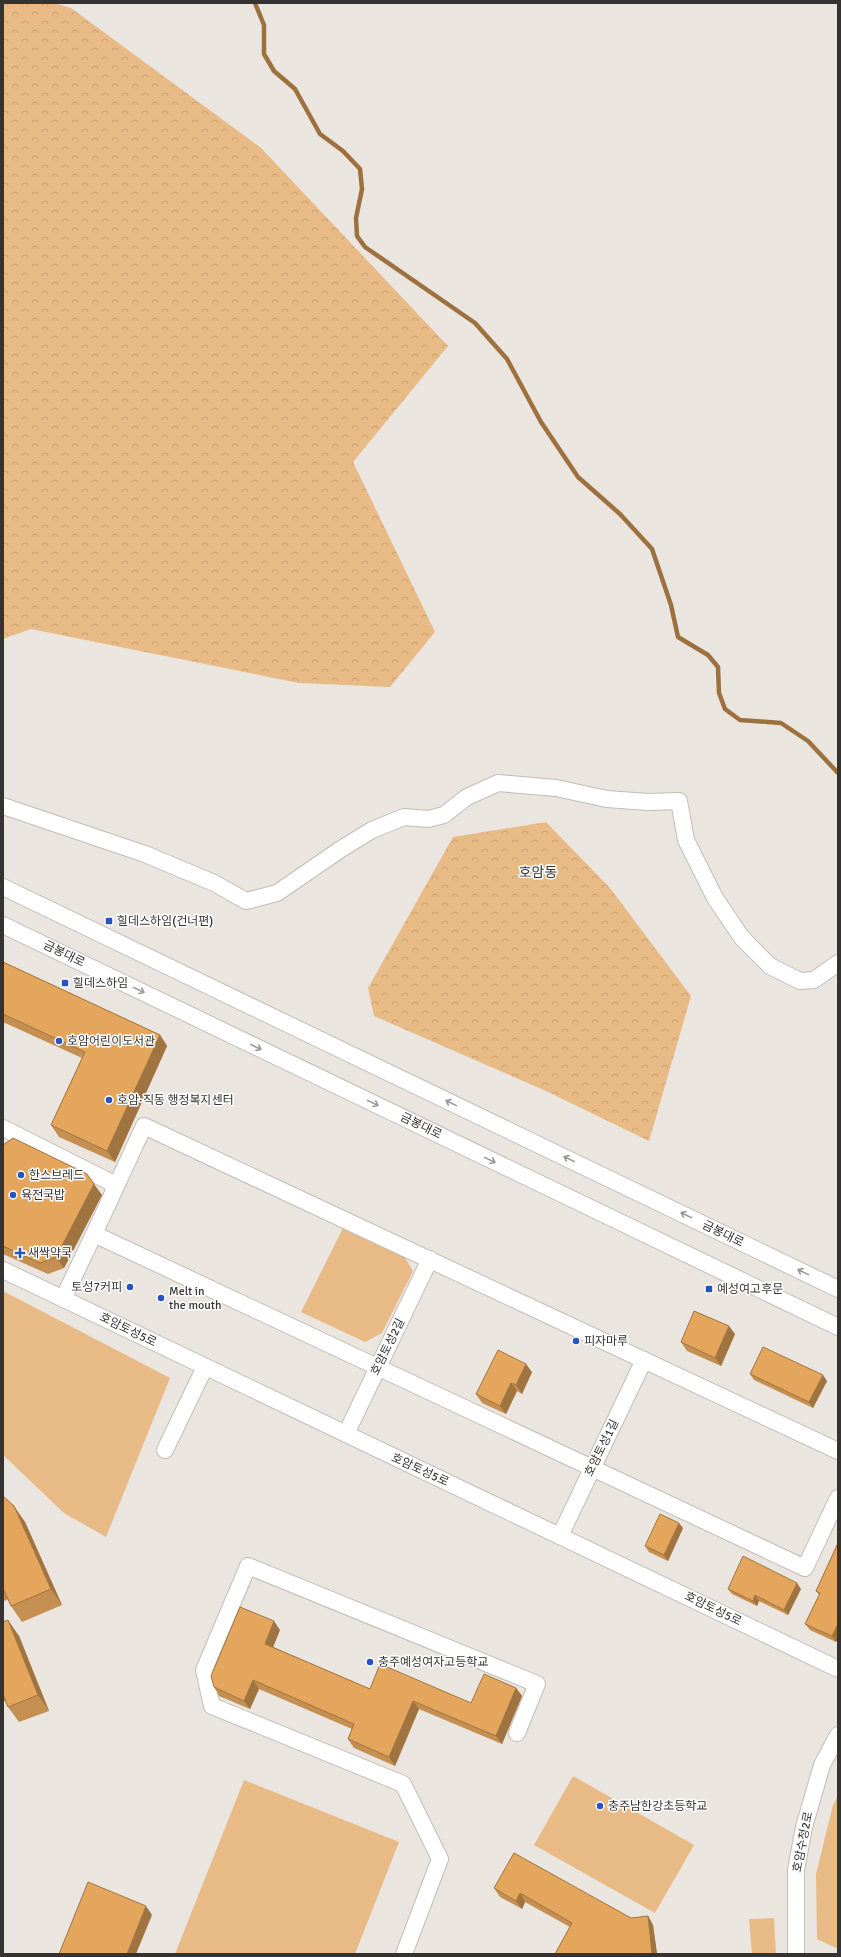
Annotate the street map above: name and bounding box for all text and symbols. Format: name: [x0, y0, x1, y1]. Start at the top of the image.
district label: 호암동: [519, 864, 557, 881]
place label: 힐데스하임(건너편): [117, 914, 213, 929]
marker: 힐데스하임(건너편): [104, 916, 114, 926]
street label: 금봉대로: [41, 938, 87, 970]
place label: 힐데스하임: [73, 976, 128, 991]
marker: 힐데스하임: [60, 978, 70, 988]
one-way arrow: [133, 987, 145, 994]
place label: 호암어린이도서관: [67, 1034, 155, 1049]
marker: 호암어린이도서관: [54, 1036, 64, 1046]
one-way arrow: [250, 1044, 262, 1051]
place label: 호암·직동 행정복지센터: [117, 1093, 234, 1108]
marker: 호암·직동 행정복지센터: [104, 1095, 114, 1105]
one-way arrow: [446, 1099, 458, 1106]
one-way arrow: [367, 1100, 379, 1107]
street label: 금봉대로: [398, 1110, 444, 1142]
one-way arrow: [563, 1155, 575, 1162]
one-way arrow: [484, 1156, 496, 1164]
place label: 한스브레드: [29, 1168, 84, 1183]
marker: 한스브레드: [16, 1170, 26, 1180]
place label: 육전국밥: [21, 1188, 65, 1203]
marker: 육전국밥: [8, 1190, 18, 1200]
one-way arrow: [680, 1211, 692, 1219]
street label: 금봉대로: [700, 1218, 746, 1250]
place label: 새싹약국: [28, 1246, 72, 1261]
marker: 새싹약국: [15, 1248, 25, 1258]
one-way arrow: [797, 1268, 809, 1275]
place label: 토성7커피: [71, 1280, 122, 1295]
marker: 토성7커피: [125, 1282, 135, 1292]
place label: 예성여고후문: [717, 1282, 783, 1297]
place label: Melt in the mouth: [169, 1284, 221, 1313]
marker: 예성여고후문: [704, 1284, 714, 1294]
marker: Melt in the mouth: [156, 1293, 166, 1303]
street label: 호암토성5로: [97, 1310, 159, 1350]
street label: 호암토성2길: [368, 1316, 408, 1378]
place label: 피자마루: [584, 1334, 628, 1349]
marker: 피자마루: [571, 1336, 581, 1346]
street label: 호암토성1길: [582, 1417, 622, 1479]
street label: 호암토성5로: [389, 1450, 451, 1490]
street label: 호암토성5로: [682, 1589, 744, 1629]
place label: 충주예성여자고등학교: [378, 1655, 488, 1670]
marker: 충주예성여자고등학교: [365, 1657, 375, 1667]
place label: 충주남한강초등학교: [608, 1799, 707, 1814]
marker: 충주남한강초등학교: [595, 1801, 605, 1811]
street label: 호암수청2로: [790, 1810, 816, 1874]

